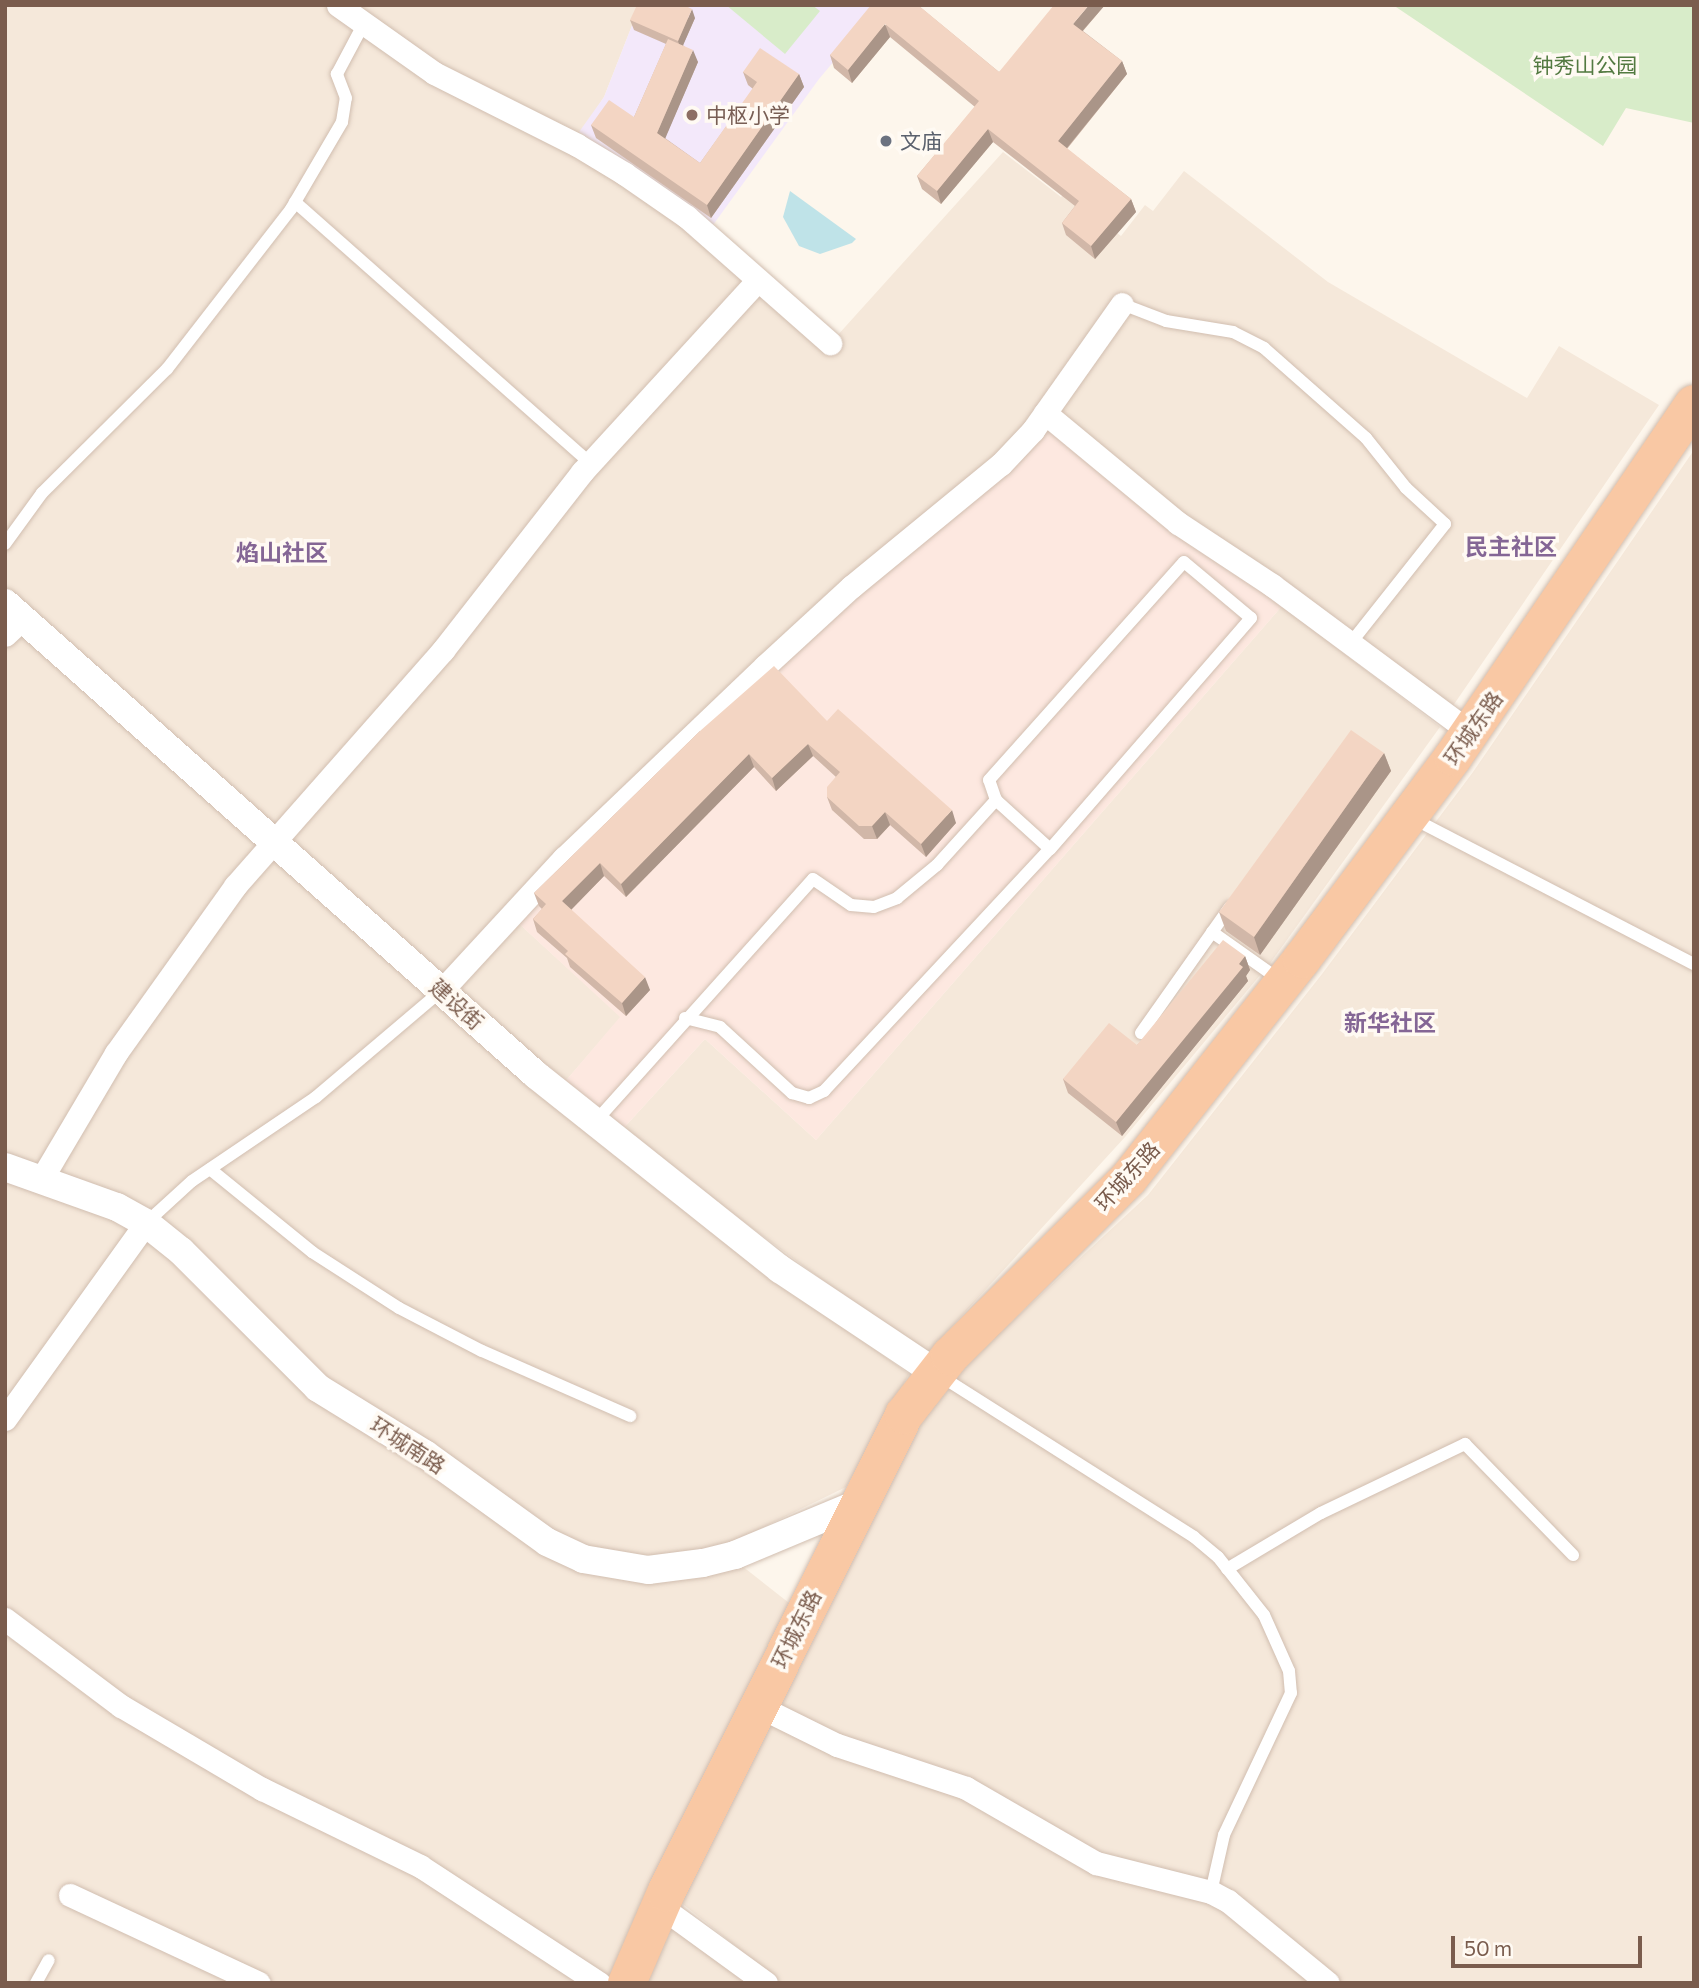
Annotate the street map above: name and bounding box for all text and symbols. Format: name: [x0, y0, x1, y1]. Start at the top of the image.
park label: 钟秀山公园: [1533, 52, 1637, 78]
place label: 中枢小学: [706, 102, 790, 128]
marker: 中枢小学: [684, 107, 700, 123]
place label: 文庙: [900, 128, 942, 154]
marker: 文庙: [878, 133, 894, 149]
district label: 民主社区: [1465, 532, 1557, 560]
district label: 焰山社区: [236, 538, 328, 566]
street label: 环城东路: [1439, 686, 1507, 770]
street label: 建设街: [425, 974, 489, 1034]
district label: 新华社区: [1344, 1008, 1436, 1036]
street label: 环城东路: [1090, 1136, 1164, 1216]
street label: 环城南路: [366, 1412, 450, 1478]
street label: 环城东路: [766, 1586, 826, 1672]
scale bar: [1454, 1922, 1645, 1966]
text: 50 m: [1464, 1935, 1512, 1960]

